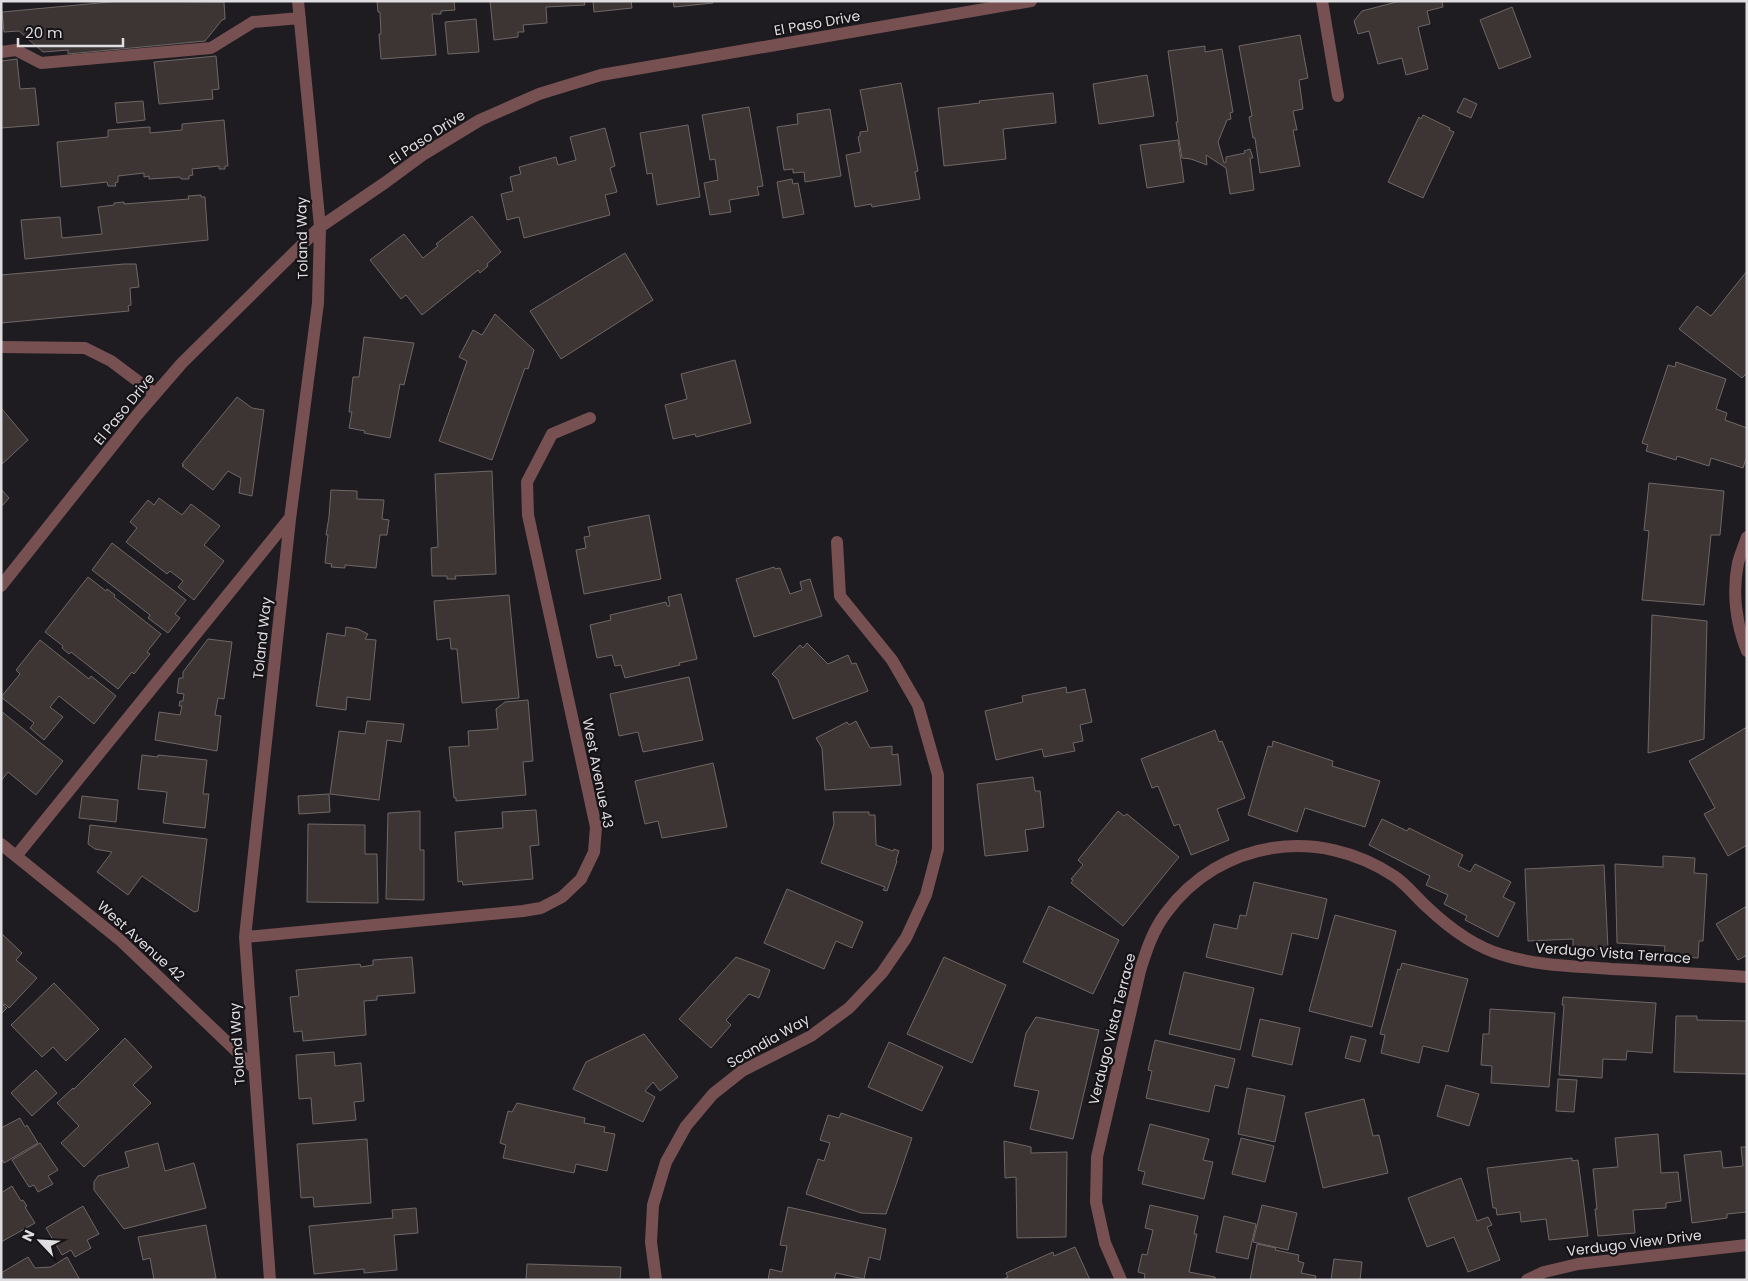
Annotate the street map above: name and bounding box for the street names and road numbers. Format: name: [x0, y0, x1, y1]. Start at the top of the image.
street label: El Paso Drive: [772, 6, 862, 40]
street label: El Paso Drive: [385, 105, 469, 169]
street label: Toland Way: [291, 196, 313, 279]
street label: El Paso Drive: [89, 369, 159, 449]
street label: Toland Way: [248, 596, 276, 680]
street label: West Avenue 43: [578, 716, 618, 830]
street label: West Avenue 42: [93, 896, 189, 986]
street label: Verdugo Vista Terrace: [1535, 938, 1692, 968]
street label: Verdugo Vista Terrace: [1083, 951, 1141, 1107]
street label: Toland Way: [224, 1002, 250, 1086]
street label: Scandia Way: [723, 1009, 813, 1073]
street label: Verdugo View Drive: [1565, 1225, 1703, 1261]

